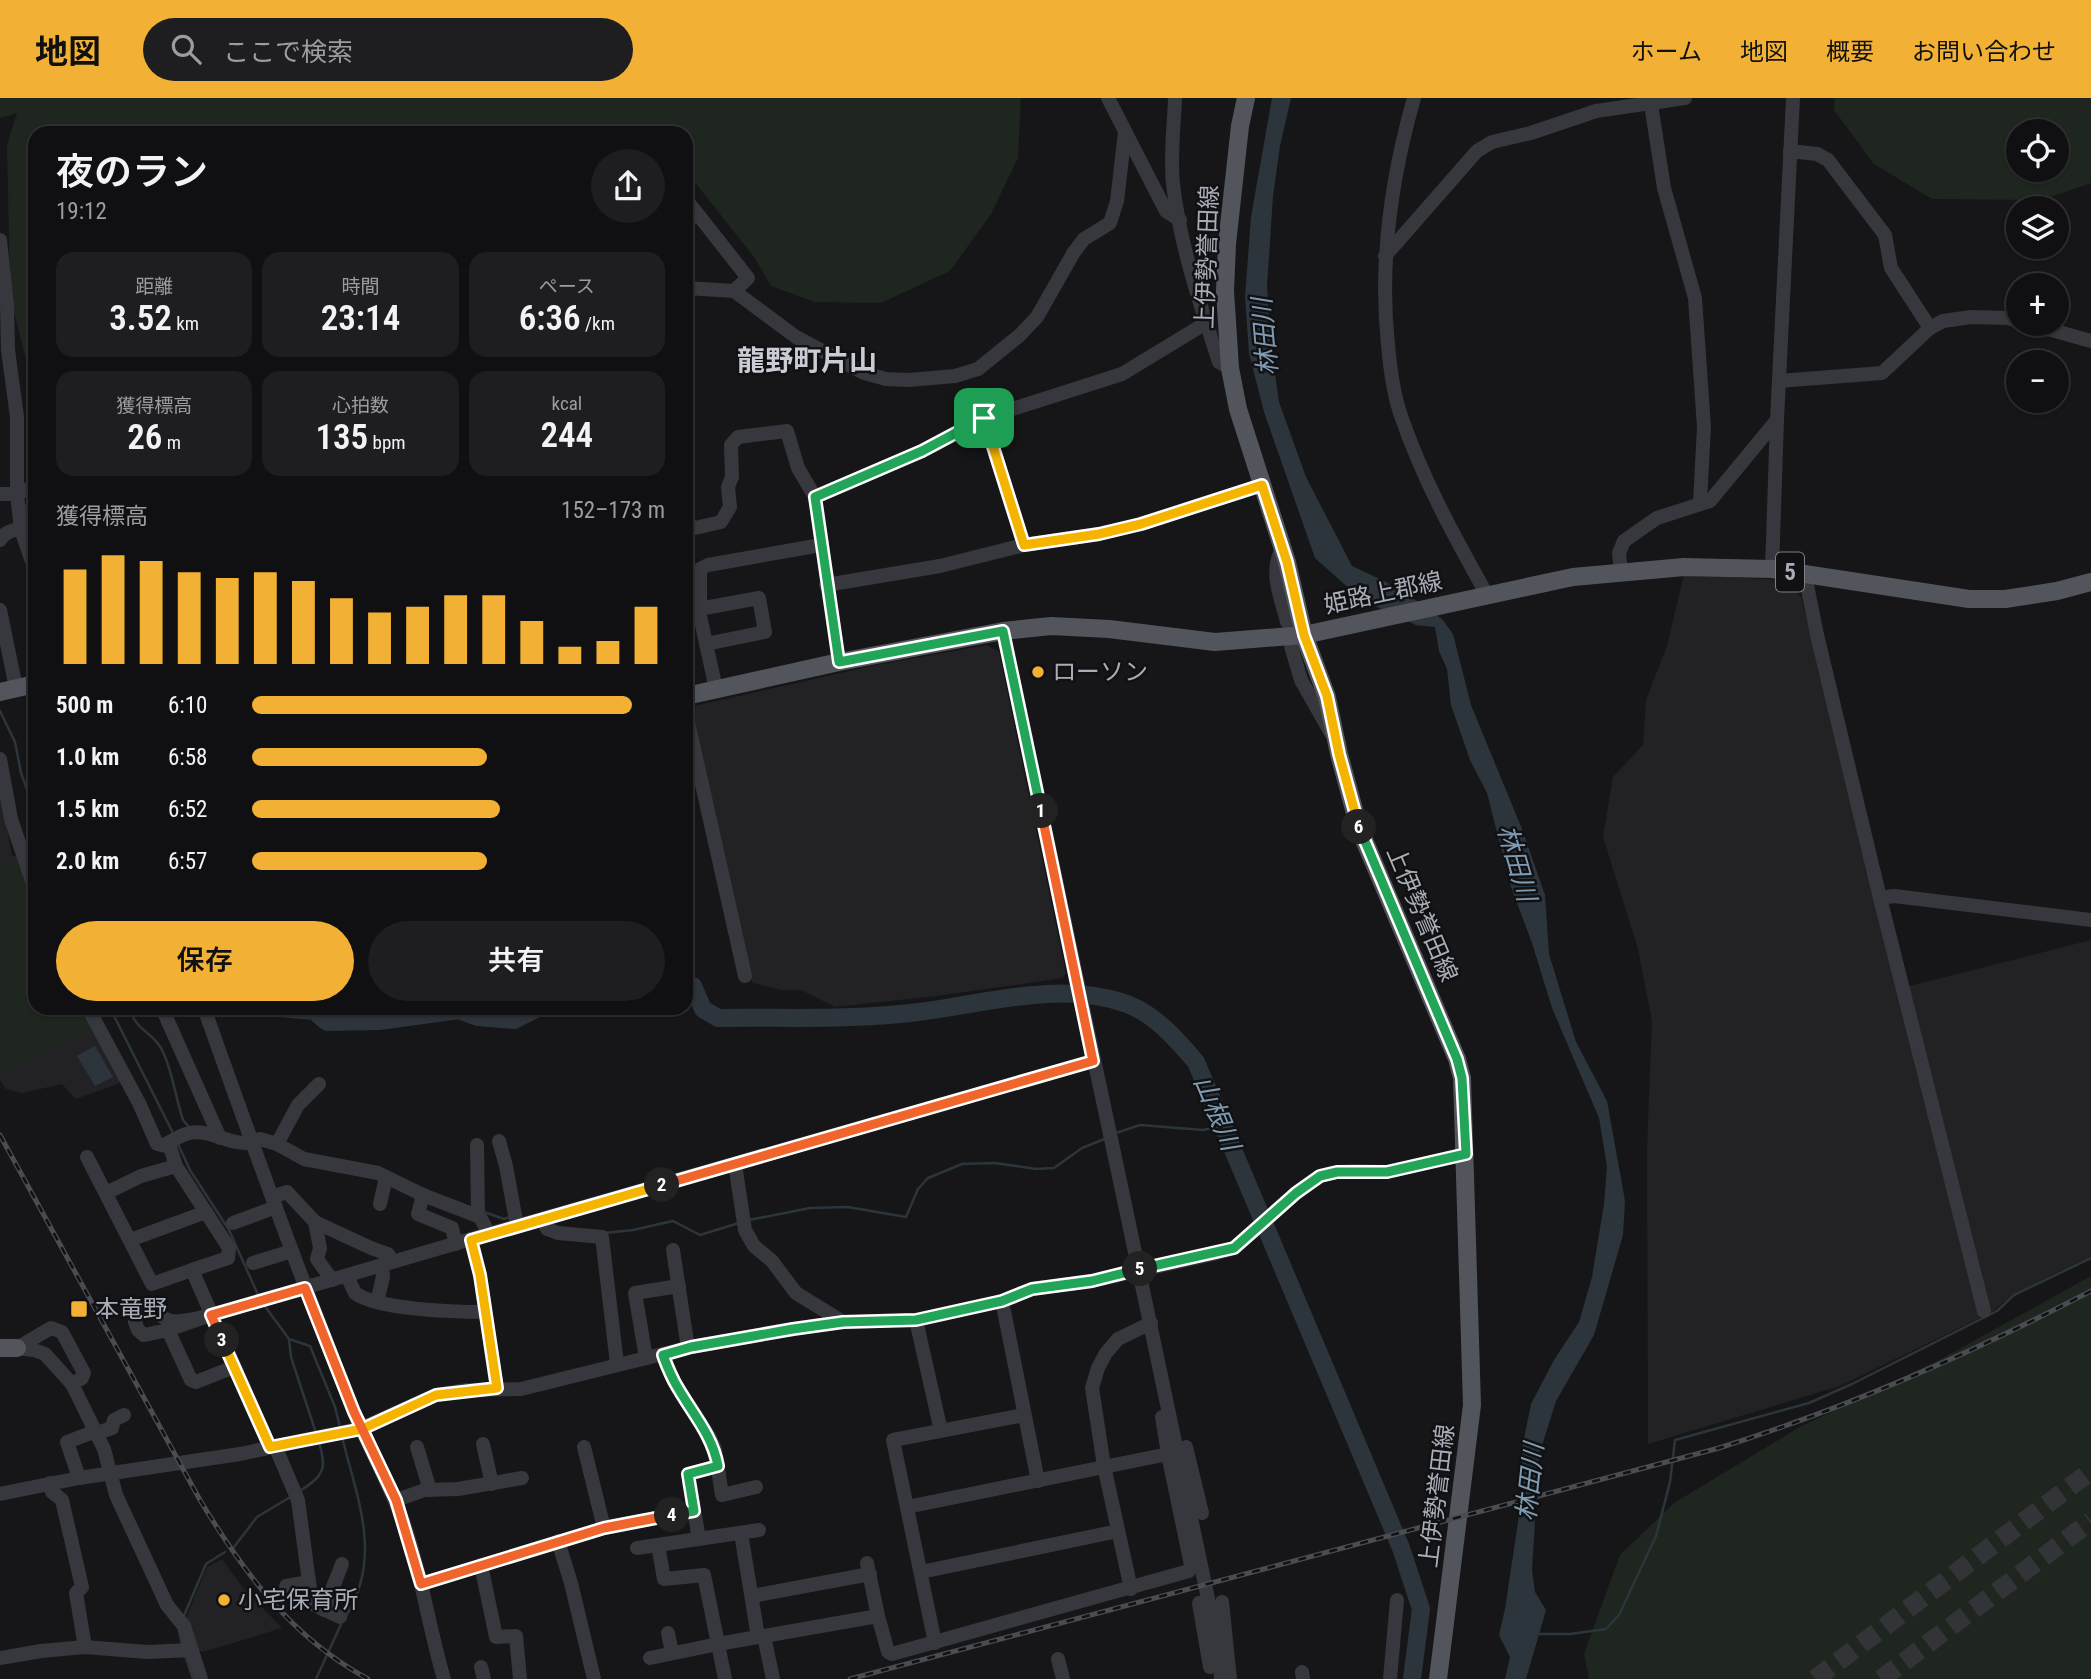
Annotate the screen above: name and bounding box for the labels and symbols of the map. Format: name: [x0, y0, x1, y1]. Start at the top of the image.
street label: 上伊勢誉田線: [1190, 185, 1224, 329]
water label: 林田川: [1246, 294, 1283, 377]
district label: 龍野町片山: [737, 344, 877, 377]
pin: [954, 388, 1014, 448]
road number: 5: [1776, 552, 1804, 592]
street label: 姫路上郡線: [1321, 567, 1445, 619]
place label: ローソン: [1052, 658, 1148, 686]
marker: ローソン: [1030, 664, 1046, 680]
pin: 1: [1024, 794, 1058, 828]
pin: 6: [1342, 810, 1376, 844]
water label: 林田川: [1492, 821, 1543, 908]
street label: 上伊勢誉田線: [1381, 842, 1463, 986]
water label: 山根川: [1188, 1071, 1247, 1158]
pin: 2: [644, 1168, 680, 1202]
pin: 5: [1122, 1252, 1158, 1286]
place label: 本竜野: [95, 1295, 167, 1323]
marker: 本竜野: [69, 1299, 89, 1319]
pin: 3: [204, 1322, 240, 1358]
street label: 上伊勢誉田線: [1414, 1423, 1460, 1569]
water label: 林田川: [1511, 1439, 1549, 1522]
pin: 4: [654, 1498, 690, 1532]
place label: 小宅保育所: [238, 1586, 358, 1614]
marker: 小宅保育所: [216, 1592, 232, 1608]

